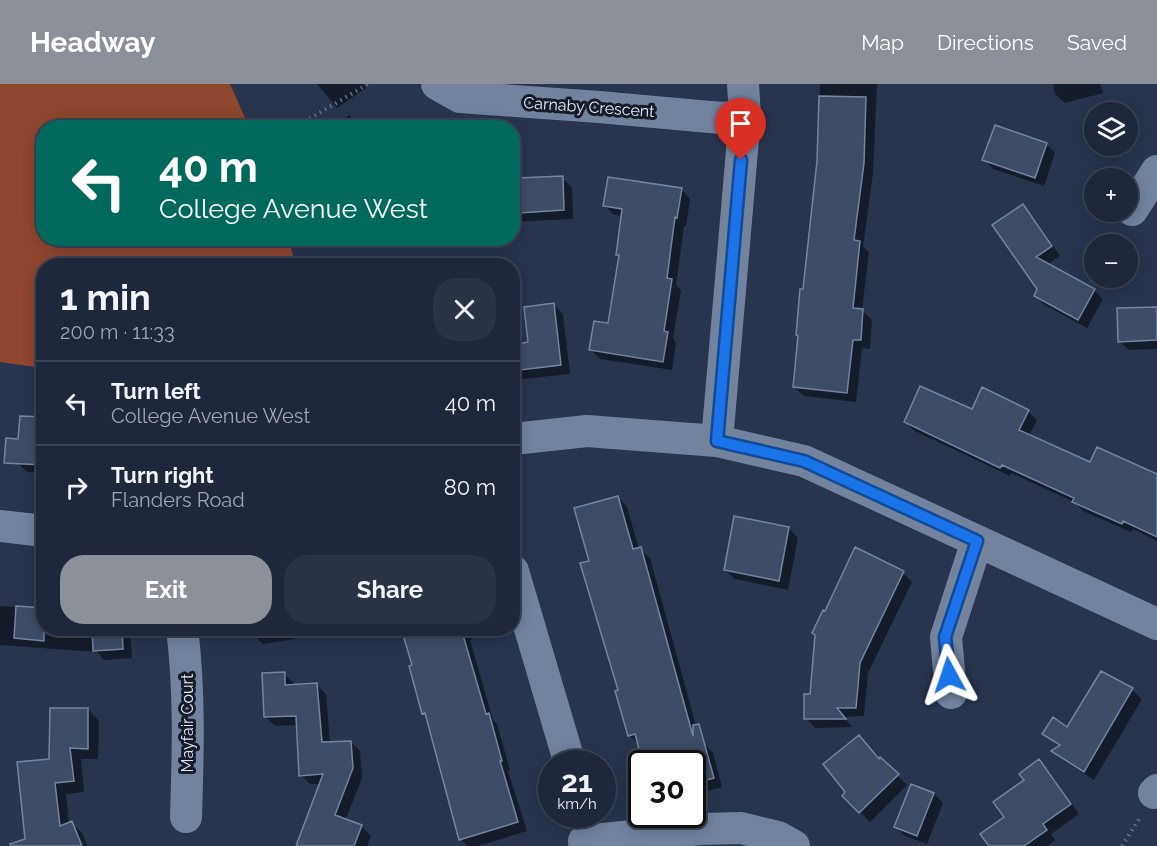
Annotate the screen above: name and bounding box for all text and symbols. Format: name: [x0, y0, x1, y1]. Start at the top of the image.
text: Headway: [30, 26, 155, 59]
text: Map: [861, 30, 904, 55]
text: Directions: [937, 30, 1034, 55]
text: Saved: [1067, 30, 1127, 55]
street label: Carnaby Crescent: [523, 93, 656, 121]
pin: [715, 98, 766, 160]
map controls: [1084, 102, 1138, 288]
button: layers: [1084, 102, 1138, 156]
icon: arrive: [724, 107, 757, 140]
text: 40 m: [159, 143, 258, 192]
icon: left: [60, 144, 138, 222]
button: +: [1084, 168, 1138, 222]
text: College Avenue West: [159, 193, 428, 224]
button: −: [1084, 234, 1138, 288]
text: 1 min: [60, 276, 151, 318]
button: close: [433, 278, 496, 341]
text: 200 m · 11:33: [60, 320, 175, 344]
text: Turn left: [111, 378, 201, 404]
icon: left: [60, 387, 93, 420]
text: 40 m: [445, 390, 496, 416]
text: College Avenue West: [111, 404, 310, 428]
text: Turn right: [111, 462, 214, 488]
icon: right: [60, 471, 93, 504]
text: 80 m: [444, 474, 496, 500]
text: Flanders Road: [111, 488, 245, 512]
button: Exit: [60, 555, 272, 624]
button: Share: [284, 555, 496, 624]
position arrow: [917, 643, 981, 707]
street label: Mayfair Court: [178, 673, 197, 772]
speed limit sign: 30: [628, 750, 706, 828]
text: 21: [561, 764, 593, 799]
text: km/h: [557, 795, 597, 813]

